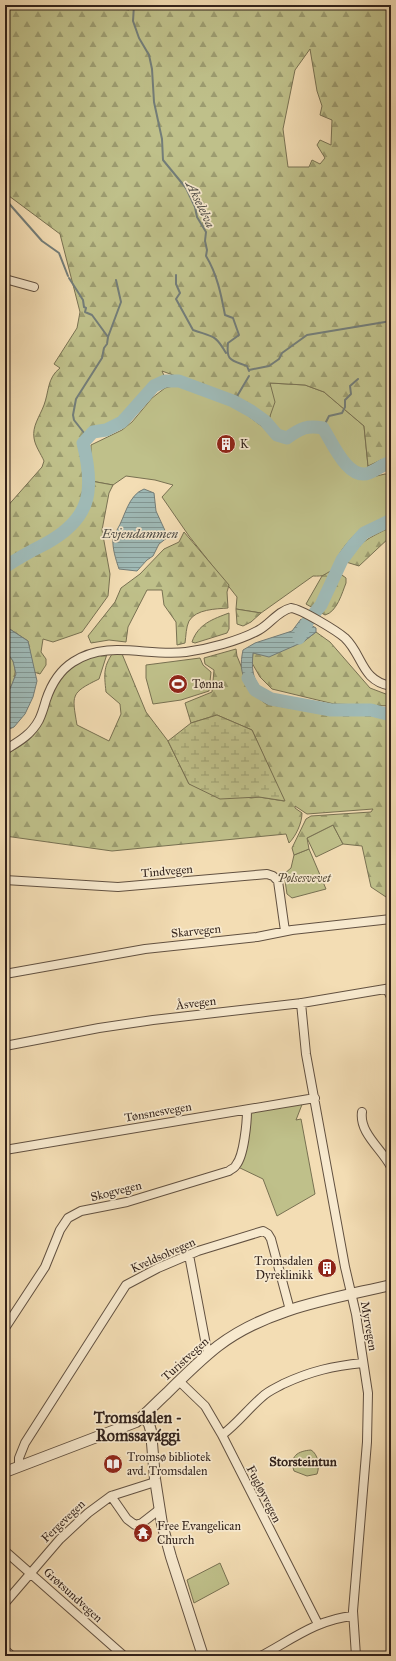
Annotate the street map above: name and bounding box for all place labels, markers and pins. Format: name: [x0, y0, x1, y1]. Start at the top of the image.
building icon: K: [215, 433, 237, 455]
place label: K: [240, 437, 249, 451]
sports icon: Tønna: [167, 673, 189, 695]
place label: Tønna: [192, 677, 224, 691]
place label: Tromsdalen Dyreklinikk: [254, 1254, 314, 1282]
building icon: Tromsdalen Dyreklinikk: [316, 1257, 338, 1279]
place label: Tromsø bibliotek avd. Tromsdalen: [127, 1450, 211, 1478]
library icon: Tromsø bibliotek avd. Tromsdalen: [102, 1453, 124, 1475]
place label: Free Evangelican Church: [157, 1519, 241, 1547]
temple icon: Free Evangelican Church: [132, 1522, 154, 1544]

